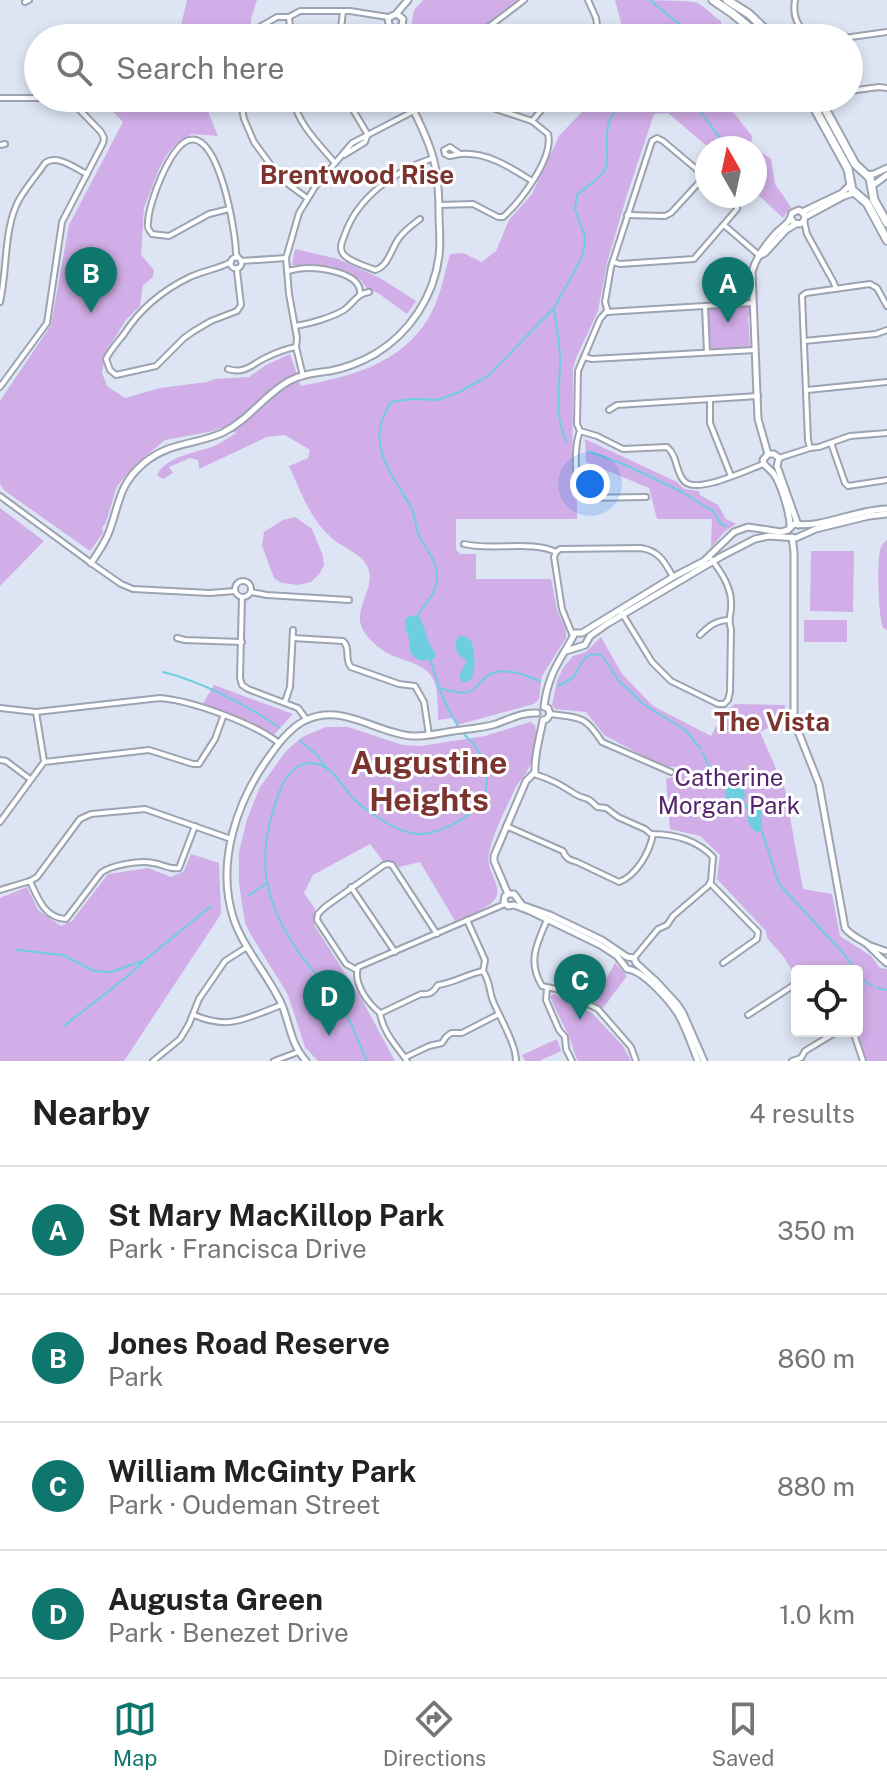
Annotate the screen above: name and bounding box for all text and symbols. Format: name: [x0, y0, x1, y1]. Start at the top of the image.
search box: [24, 24, 863, 112]
icon: search: [52, 46, 96, 90]
text: Search here: [116, 50, 284, 86]
north arrow: [695, 136, 767, 208]
district label: Brentwood Rise: [260, 159, 454, 190]
pin: B: [65, 247, 117, 313]
pin: A: [702, 257, 754, 323]
your location: [570, 464, 610, 504]
district label: The Vista: [714, 706, 830, 737]
district label: Augustine Heights: [351, 744, 507, 818]
park label: Catherine Morgan Park: [658, 763, 800, 819]
pin: C: [554, 954, 606, 1020]
map controls: [791, 965, 863, 1037]
button: locate: [791, 965, 863, 1037]
pin: D: [303, 970, 355, 1036]
text: Nearby: [32, 1093, 150, 1133]
text: 4 results: [749, 1098, 855, 1129]
text: St Mary MacKillop Park: [108, 1197, 445, 1233]
text: A: [49, 1215, 67, 1246]
text: 350 m: [777, 1215, 855, 1246]
text: Park · Francisca Drive: [108, 1233, 367, 1264]
text: Jones Road Reserve: [108, 1325, 390, 1361]
text: B: [49, 1343, 67, 1374]
text: 860 m: [778, 1343, 855, 1374]
text: Park: [108, 1361, 163, 1392]
text: William McGinty Park: [108, 1453, 416, 1489]
text: C: [49, 1471, 67, 1502]
text: 880 m: [777, 1471, 855, 1502]
text: Park · Oudeman Street: [108, 1489, 380, 1520]
text: Augusta Green: [108, 1581, 323, 1617]
text: D: [49, 1599, 67, 1630]
text: 1.0 km: [779, 1599, 855, 1630]
text: Park · Benezet Drive: [108, 1617, 349, 1648]
tab: Map: [113, 1697, 157, 1771]
tab: Directions: [383, 1697, 486, 1771]
tab: Saved: [711, 1697, 774, 1771]

